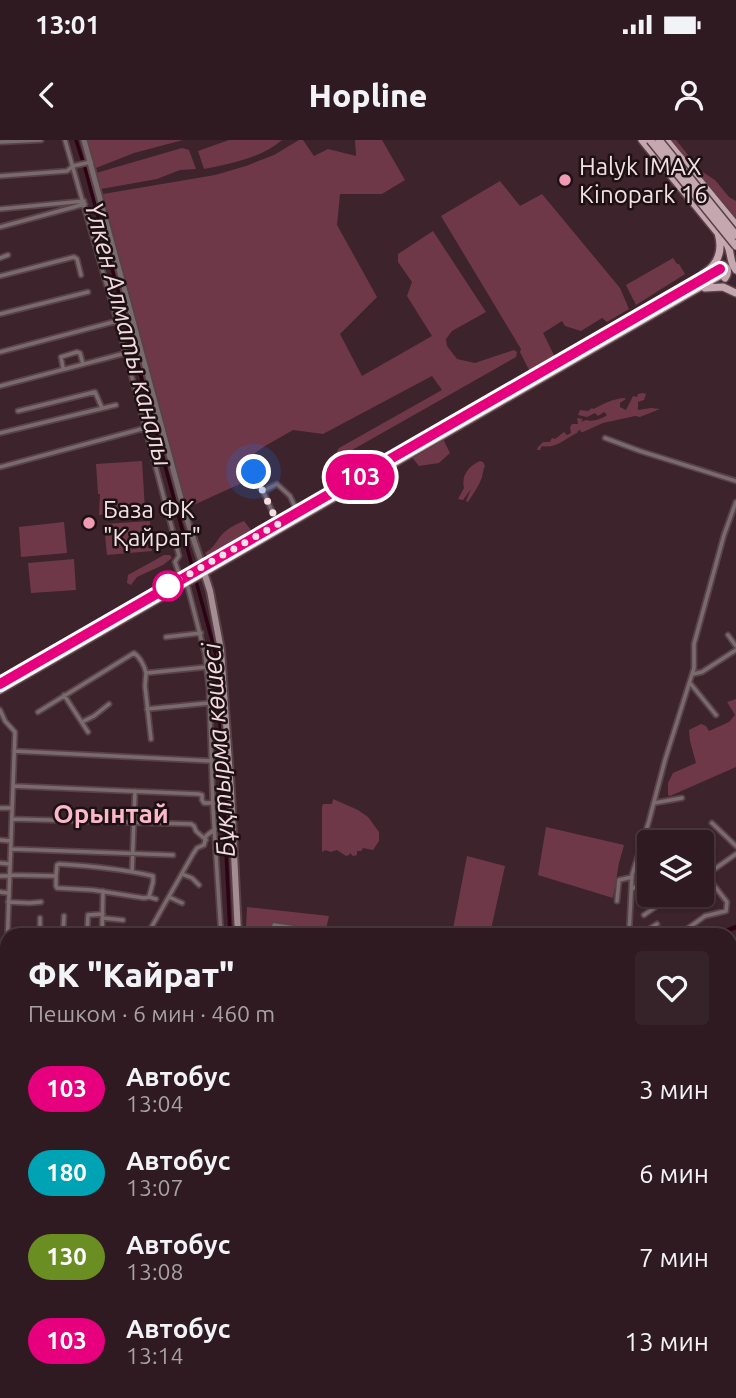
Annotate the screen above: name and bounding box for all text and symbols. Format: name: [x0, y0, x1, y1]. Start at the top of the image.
text: 13:01: [35, 10, 100, 39]
icon: back: [28, 76, 66, 114]
icon: person: [670, 76, 708, 114]
text: Hopline: [308, 77, 428, 113]
place label: Halyk IMAX Kinopark 16: [579, 153, 708, 208]
marker: Halyk IMAX Kinopark 16: [557, 172, 573, 188]
water label: Үлкен Алматы каналы: [80, 199, 178, 469]
your location: [236, 454, 271, 489]
line badge: 103: [320, 454, 400, 500]
text: 103: [340, 463, 380, 490]
place label: База ФК "Қайрат": [103, 496, 201, 551]
marker: База ФК "Қайрат": [81, 515, 97, 531]
unlabelled marker: [153, 571, 183, 601]
water label: Бұқтырма көшесі: [196, 640, 240, 858]
district label: Орынтай: [53, 799, 169, 828]
map controls: [637, 830, 714, 907]
button: layers: [637, 830, 714, 907]
button: heart: [635, 951, 709, 1025]
text: ФК "Кайрат": [28, 956, 234, 993]
text: Пешком · 6 мин · 460 m: [28, 1001, 275, 1026]
text: Автобус: [126, 1062, 230, 1091]
text: 103: [46, 1075, 87, 1102]
text: 3 мин: [639, 1075, 709, 1104]
text: 13:04: [126, 1091, 184, 1116]
text: Автобус: [126, 1146, 230, 1175]
text: 180: [46, 1159, 87, 1186]
text: 6 мин: [639, 1159, 709, 1188]
text: 13:07: [126, 1175, 184, 1200]
text: Автобус: [126, 1230, 230, 1259]
text: 130: [46, 1243, 87, 1270]
text: 7 мин: [639, 1243, 709, 1272]
text: 13:08: [126, 1259, 184, 1284]
text: Автобус: [126, 1314, 230, 1343]
text: 103: [46, 1327, 87, 1354]
text: 13 мин: [624, 1327, 709, 1356]
text: 13:14: [126, 1343, 184, 1368]

